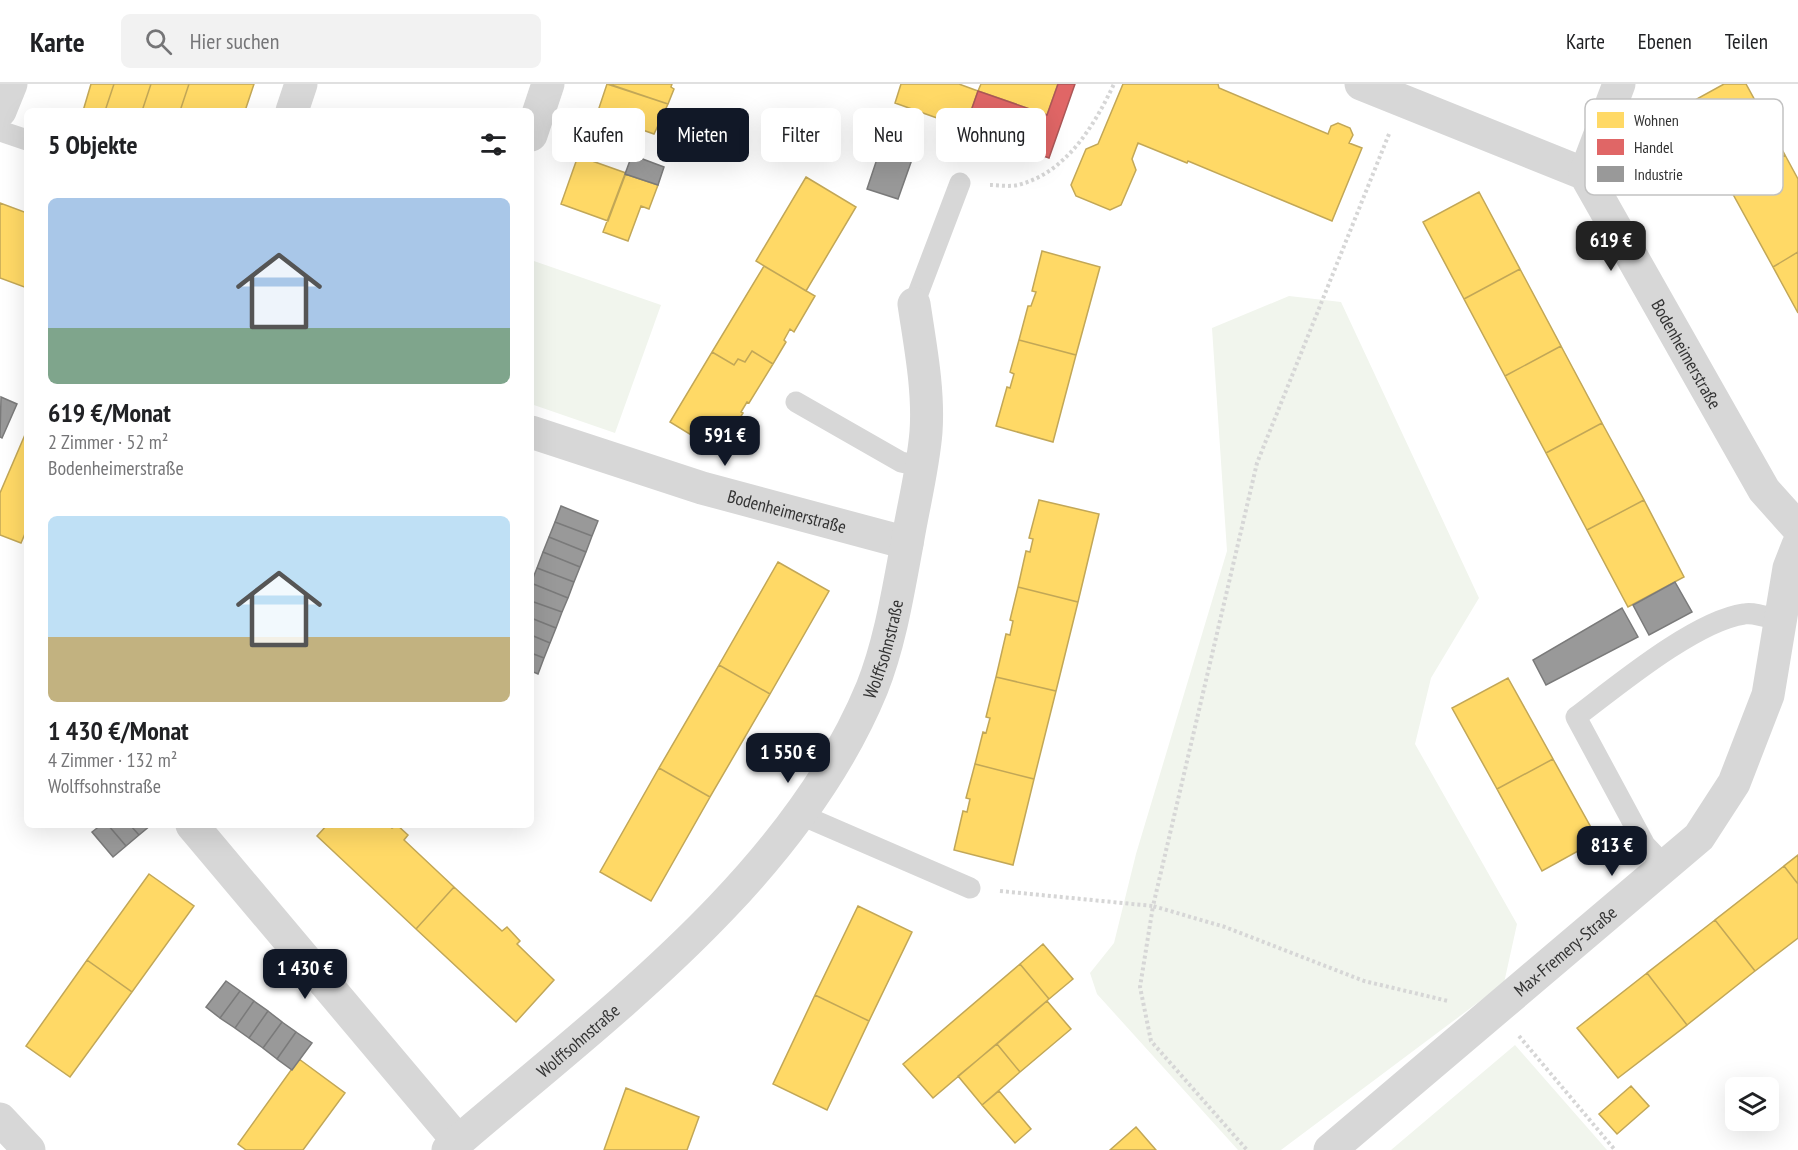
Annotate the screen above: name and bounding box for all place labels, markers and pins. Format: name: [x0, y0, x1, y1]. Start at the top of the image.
pin: 619 €: [1569, 221, 1653, 272]
pin: 591 €: [683, 416, 767, 467]
pin: 1 550 €: [733, 733, 843, 784]
pin: 813 €: [1570, 826, 1654, 877]
pin: 1 430 €: [250, 949, 360, 1000]

